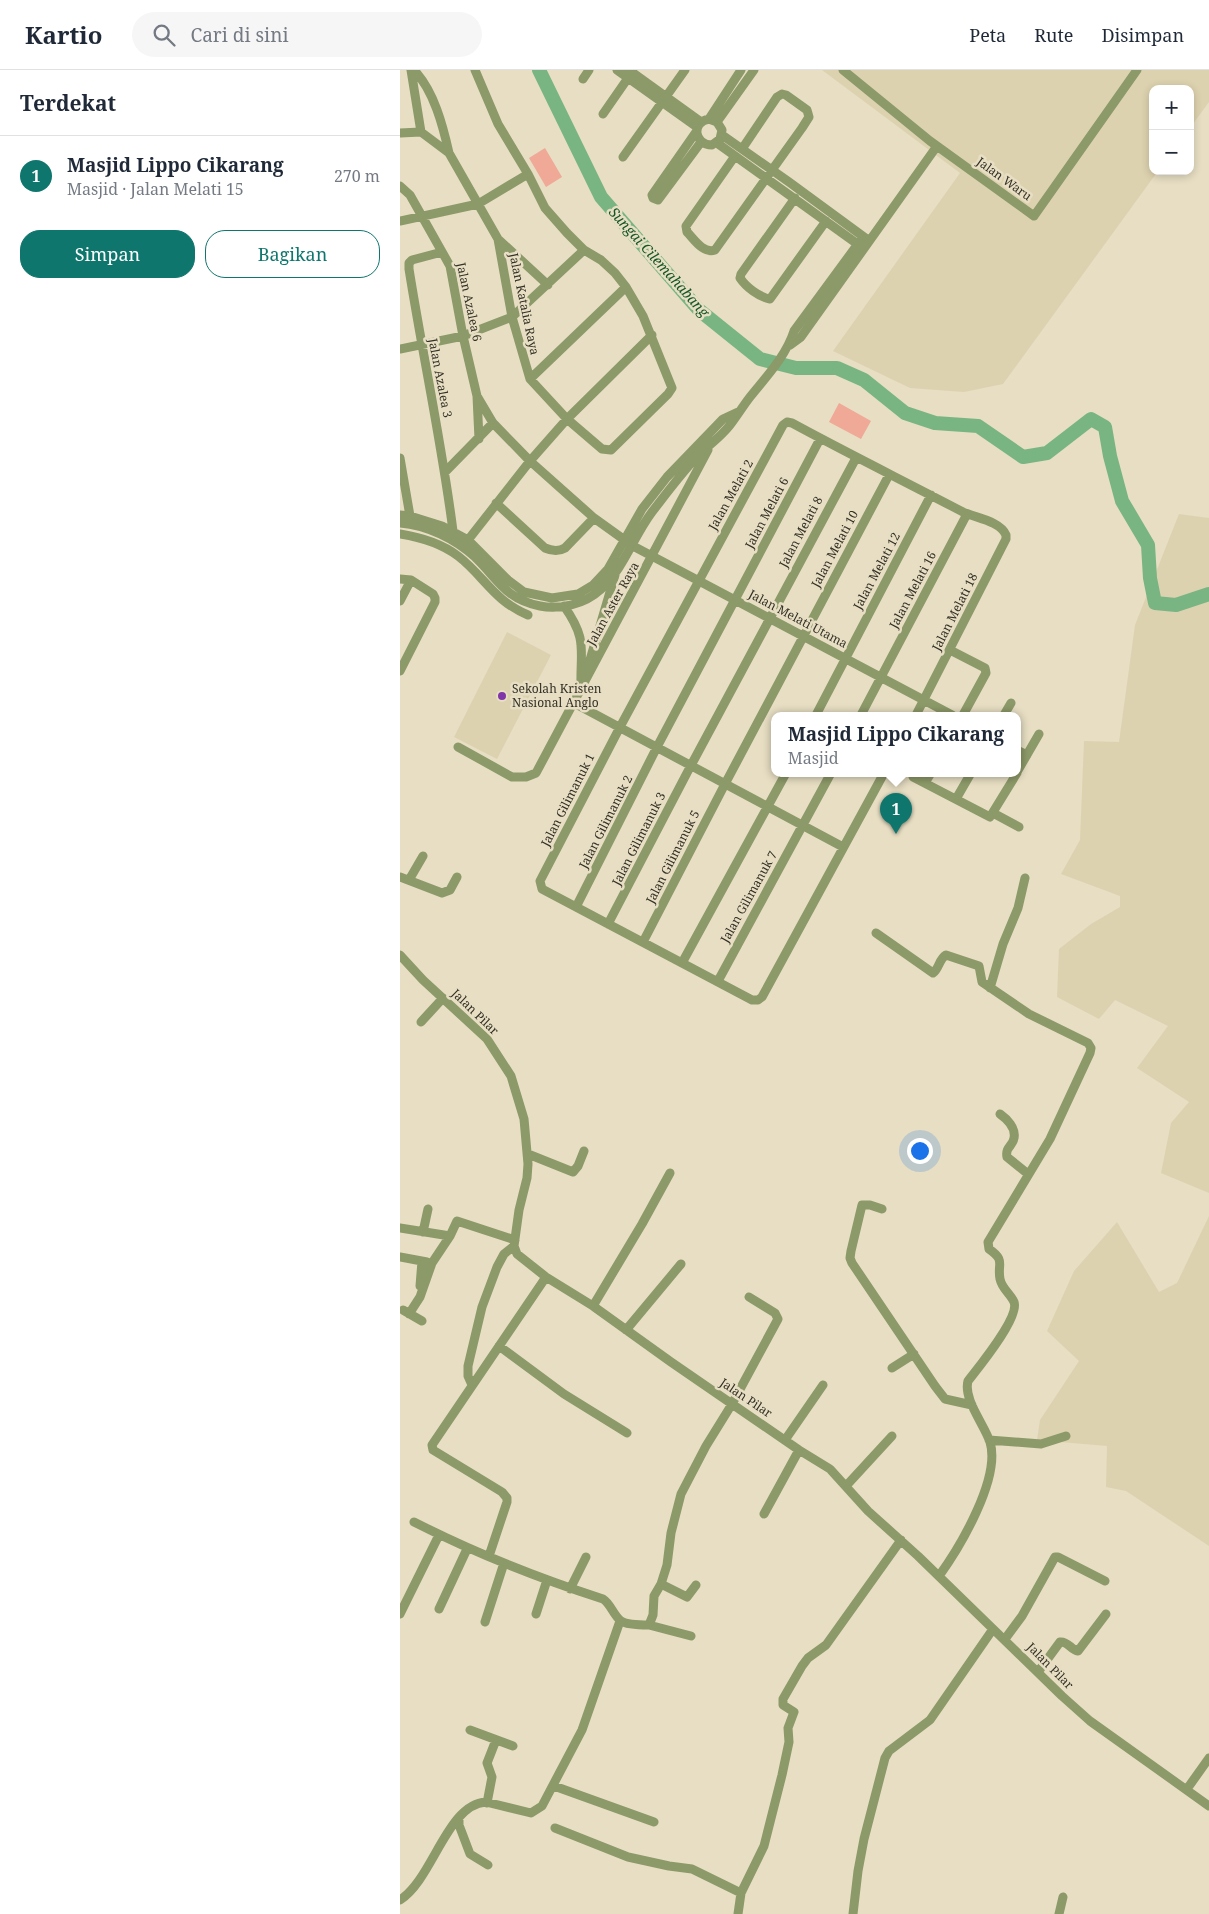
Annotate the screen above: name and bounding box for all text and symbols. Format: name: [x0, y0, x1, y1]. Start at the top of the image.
search box: [132, 12, 482, 57]
text: Kartio: [25, 18, 102, 51]
icon: search: [150, 21, 178, 49]
text: Cari di sini: [190, 22, 289, 48]
text: Peta: [969, 23, 1006, 47]
text: Rute: [1034, 23, 1073, 47]
text: Disimpan: [1101, 23, 1184, 47]
map controls: [1149, 85, 1194, 175]
button: +: [1149, 85, 1194, 130]
text: Terdekat: [20, 89, 116, 117]
button: −: [1149, 130, 1194, 175]
text: Masjid Lippo Cikarang: [67, 152, 284, 178]
street label: Jalan Waru: [973, 152, 1036, 205]
text: 1: [31, 165, 41, 187]
text: 270 m: [334, 165, 380, 187]
text: Masjid · Jalan Melati 15: [67, 178, 244, 200]
water label: Sungai Cilemahabang: [605, 203, 715, 322]
button: Simpan: [20, 230, 195, 278]
button: Bagikan: [205, 230, 380, 278]
street label: Jalan Katalia Raya: [505, 250, 544, 357]
street label: Jalan Azalea 6: [453, 260, 486, 343]
street label: Jalan Azalea 3: [424, 336, 457, 419]
street label: Jalan Melati 2: [704, 456, 757, 534]
street label: Jalan Melati 6: [740, 474, 793, 552]
street label: Jalan Melati 8: [774, 493, 827, 571]
street label: Jalan Melati 10: [807, 507, 862, 591]
street label: Jalan Melati 12: [849, 529, 904, 613]
street label: Jalan Melati 16: [885, 548, 940, 632]
street label: Jalan Aster Raya: [582, 558, 643, 650]
street label: Jalan Melati 18: [927, 570, 982, 654]
street label: Jalan Melati Utama: [745, 585, 851, 652]
place label: Sekolah Kristen Nasional Anglo: [512, 680, 602, 711]
marker: Sekolah Kristen Nasional Anglo: [496, 690, 508, 702]
popup: [771, 712, 1021, 777]
text: Masjid Lippo Cikarang: [788, 721, 1004, 747]
text: Masjid: [788, 747, 839, 769]
street label: Jalan Gilimanuk 1: [536, 750, 598, 850]
street label: Jalan Gilimanuk 2: [574, 772, 636, 872]
street label: Jalan Gilimanuk 3: [607, 789, 670, 889]
pin: 1: [880, 793, 912, 834]
street label: Jalan Gilimanuk 5: [641, 807, 703, 907]
street label: Jalan Gilimanuk 7: [716, 847, 781, 947]
street label: Jalan Pilar: [447, 984, 503, 1039]
your location: [907, 1138, 933, 1164]
street label: Jalan Pilar: [716, 1373, 776, 1421]
street label: Jalan Pilar: [1023, 1638, 1078, 1693]

